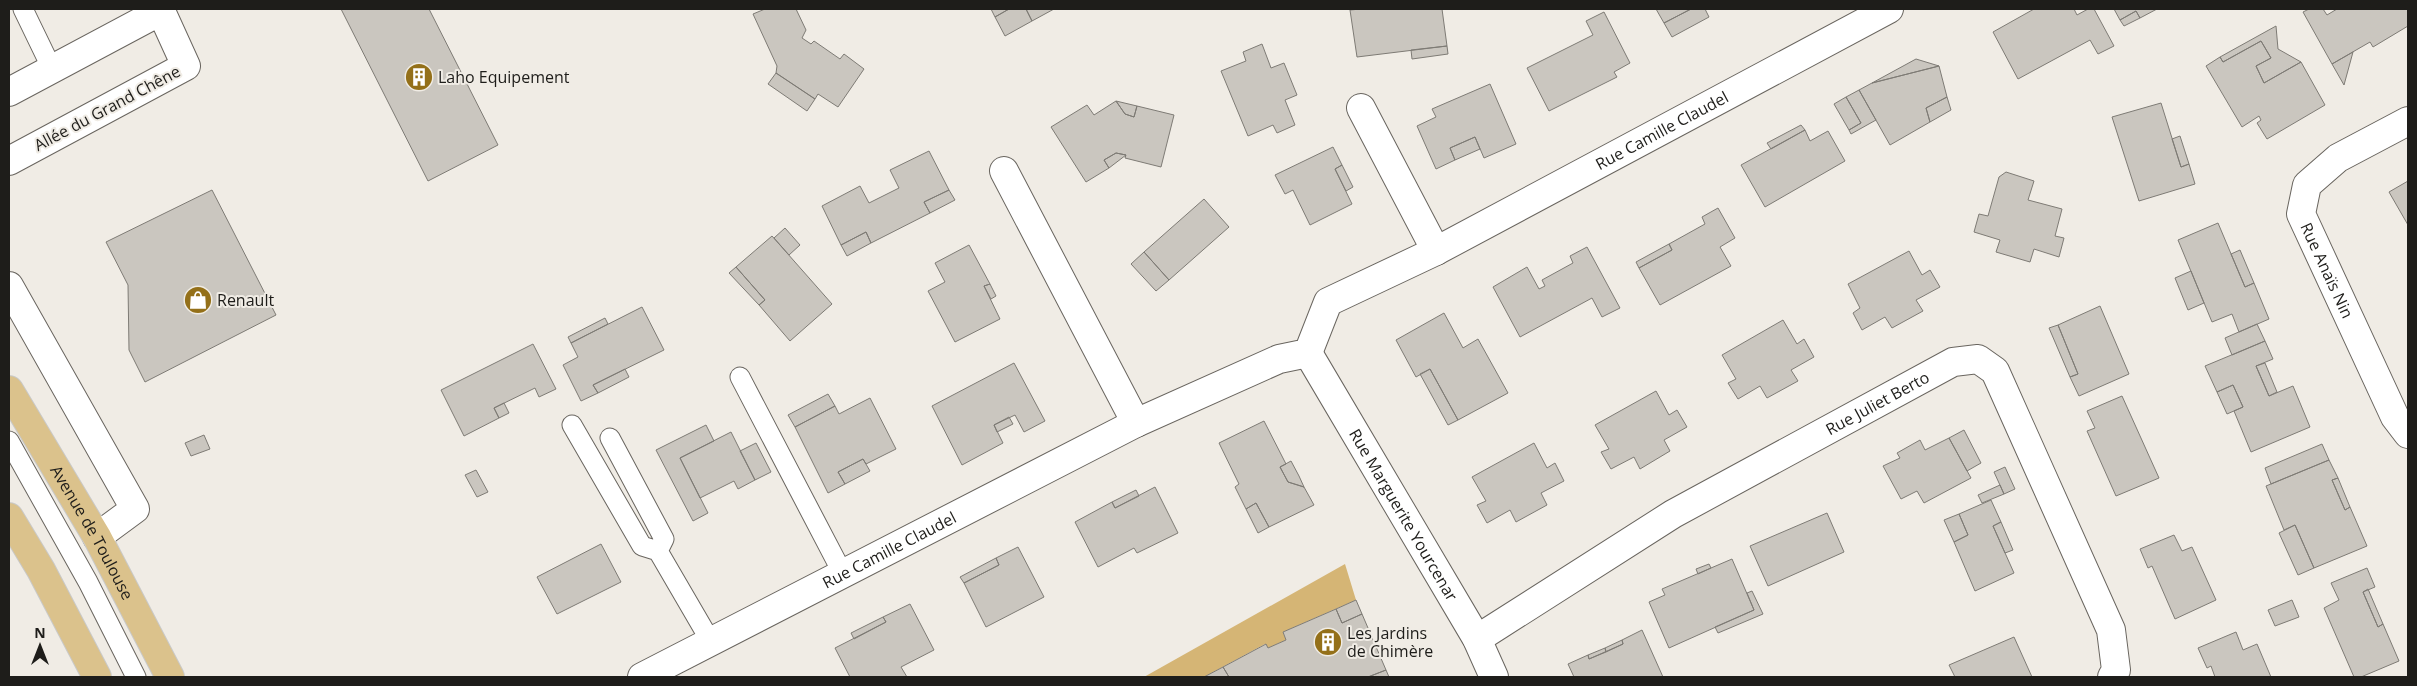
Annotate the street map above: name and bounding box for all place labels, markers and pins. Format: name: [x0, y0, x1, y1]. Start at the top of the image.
building icon: Laho Equipement: [404, 62, 434, 92]
place label: Laho Equipement: [438, 66, 570, 88]
shop icon: Renault: [183, 285, 213, 315]
place label: Renault: [217, 289, 274, 311]
place label: Les Jardins de Chimère: [1347, 622, 1433, 662]
building icon: Les Jardins de Chimère: [1313, 627, 1343, 657]

